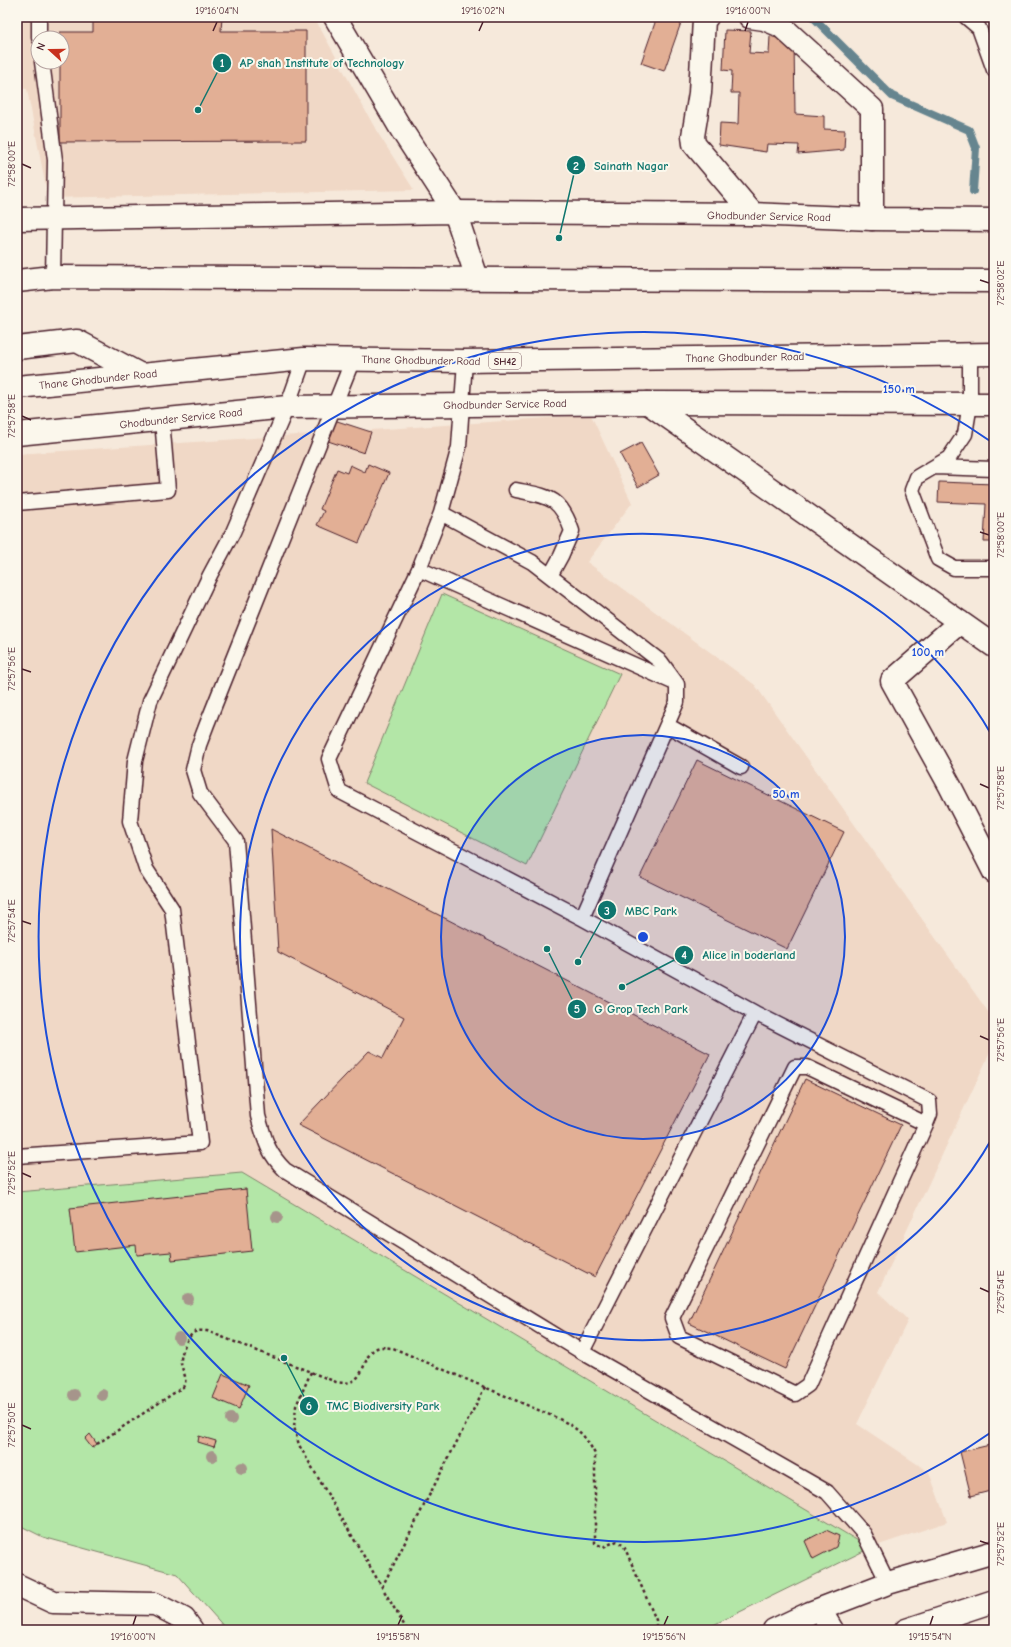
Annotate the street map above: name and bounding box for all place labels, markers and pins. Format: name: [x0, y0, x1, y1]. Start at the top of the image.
callout: AP shah Institute of Technology: [212, 51, 413, 75]
callout: Sainath Nagar: [566, 153, 676, 177]
callout: MBC Park: [597, 898, 685, 922]
centre of rings: [636, 930, 650, 944]
callout: Alice in boderland: [674, 943, 803, 967]
callout: G Grop Tech Park: [567, 997, 696, 1021]
callout: TMC Biodiversity Park: [299, 1394, 448, 1418]

